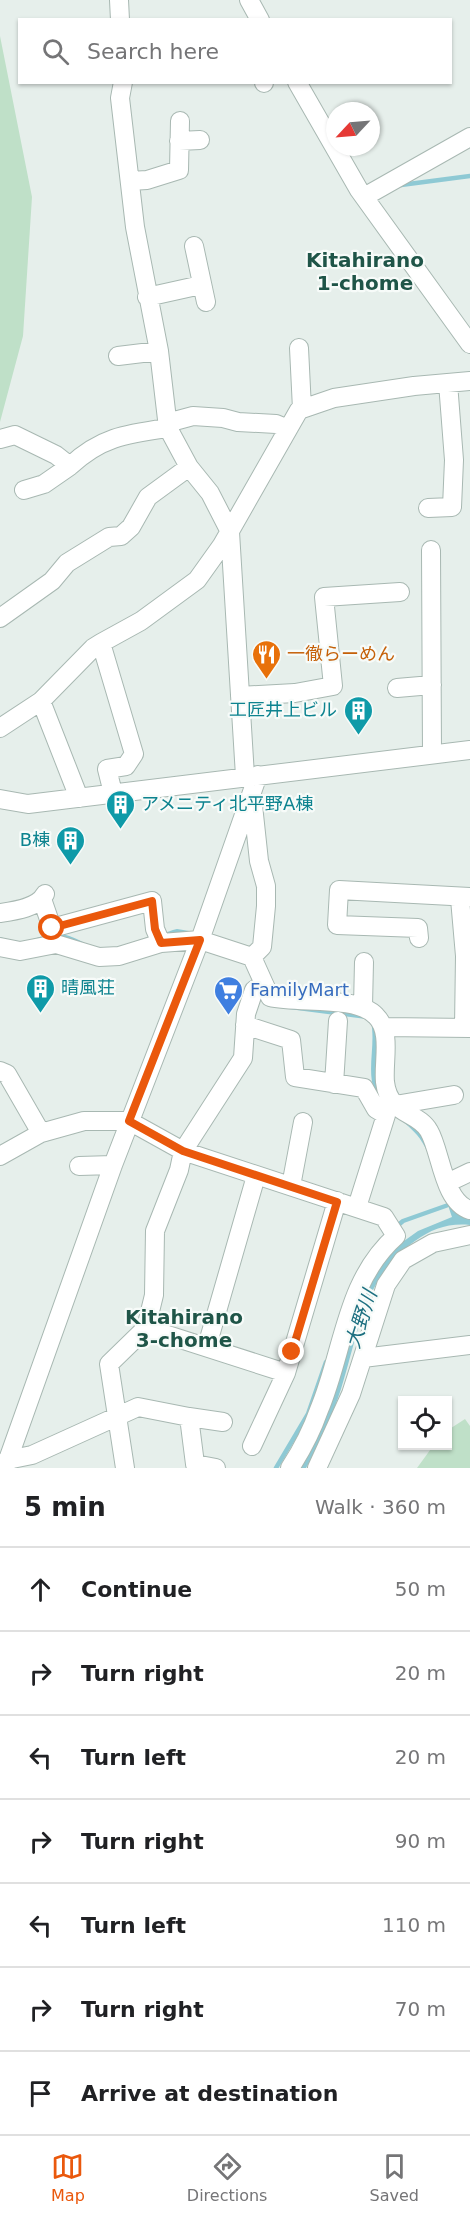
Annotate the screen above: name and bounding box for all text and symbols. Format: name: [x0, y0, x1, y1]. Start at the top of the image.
search box: [18, 18, 452, 84]
icon: search: [39, 35, 72, 68]
text: Search here: [87, 39, 219, 64]
north arrow: [326, 102, 380, 156]
district label: Kitahirano 1-chome: [306, 248, 424, 295]
restaurant icon: 一徹らーめん: [250, 638, 282, 680]
place label: 一徹らーめん: [287, 643, 395, 664]
building icon: 工匠井上ビル: [342, 694, 374, 736]
place label: 工匠井上ビル: [229, 699, 337, 720]
building icon: アメニティ北平野A棟: [104, 788, 136, 830]
place label: アメニティ北平野A棟: [141, 793, 313, 814]
building icon: B棟: [55, 824, 87, 866]
place label: B棟: [20, 829, 50, 850]
route start: [38, 914, 64, 940]
building icon: 晴風荘: [24, 972, 56, 1014]
supermarket icon: FamilyMart: [213, 974, 245, 1016]
place label: 晴風荘: [61, 977, 115, 998]
place label: FamilyMart: [250, 979, 349, 1000]
water label: 大野川: [340, 1285, 382, 1351]
district label: Kitahirano 3-chome: [125, 1305, 243, 1352]
route end: [278, 1338, 304, 1364]
map controls: [398, 1396, 452, 1450]
button: locate: [398, 1396, 452, 1450]
text: 5 min: [24, 1492, 106, 1522]
text: Walk · 360 m: [315, 1495, 446, 1519]
icon: ahead: [24, 1573, 57, 1606]
text: Continue: [81, 1577, 192, 1602]
text: 50 m: [395, 1577, 446, 1601]
icon: right: [24, 1657, 57, 1690]
text: Turn right: [81, 1661, 204, 1686]
text: 20 m: [395, 1661, 446, 1685]
icon: left: [24, 1741, 57, 1774]
text: Turn left: [81, 1745, 186, 1770]
text: 20 m: [395, 1745, 446, 1769]
icon: right: [24, 1825, 57, 1858]
text: Turn right: [81, 1829, 204, 1854]
text: 90 m: [395, 1829, 446, 1853]
icon: left: [24, 1909, 57, 1942]
text: Turn left: [81, 1913, 186, 1938]
text: 110 m: [382, 1913, 446, 1937]
icon: right: [24, 1993, 57, 2026]
text: Turn right: [81, 1997, 204, 2022]
text: 70 m: [395, 1997, 446, 2021]
icon: arrive: [24, 2077, 57, 2110]
text: Arrive at destination: [81, 2081, 338, 2106]
tab: Map: [51, 2150, 85, 2205]
tab: Directions: [187, 2150, 267, 2205]
tab: Saved: [370, 2150, 419, 2205]

